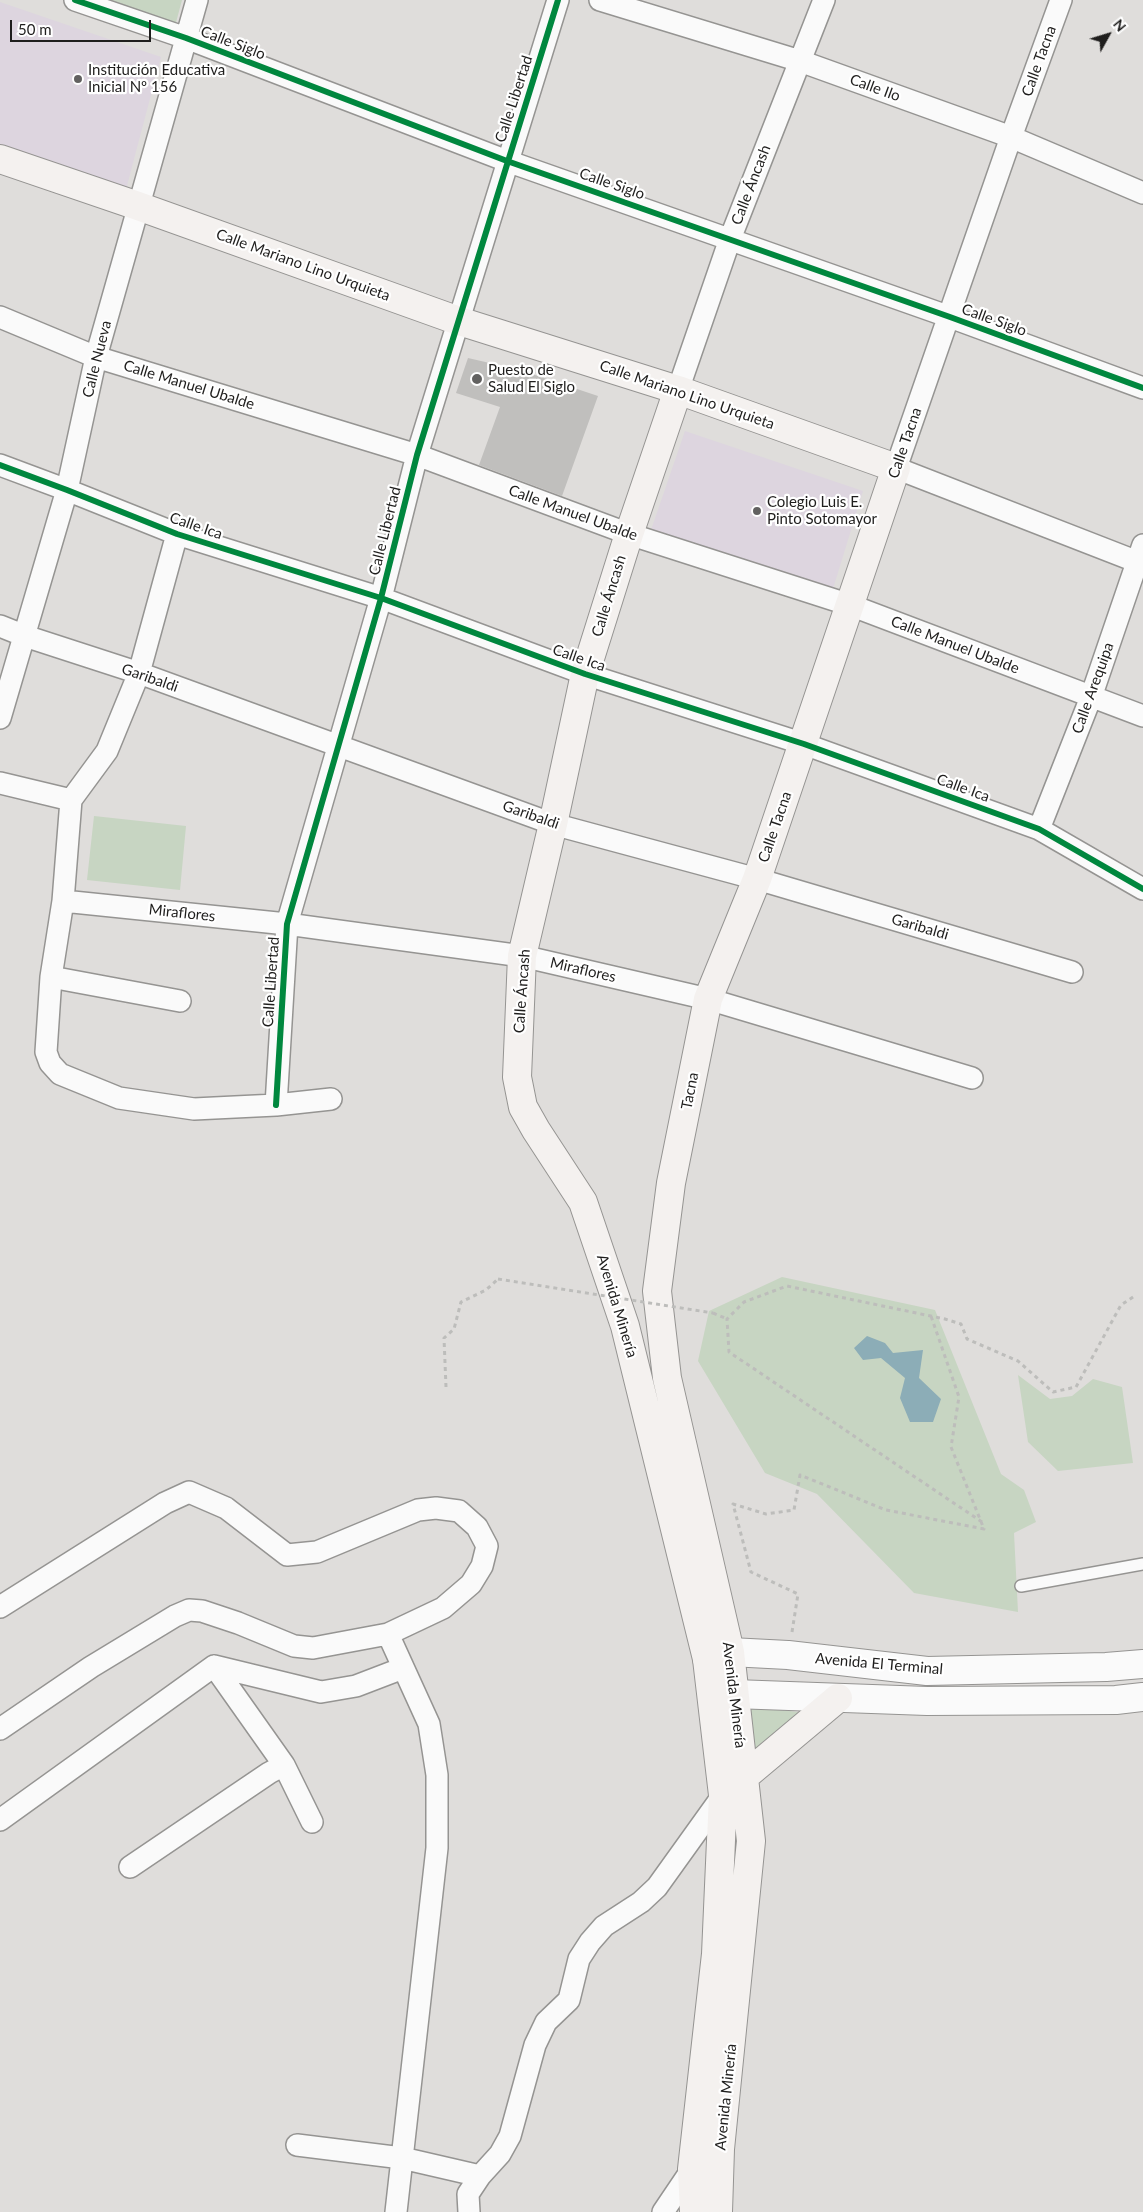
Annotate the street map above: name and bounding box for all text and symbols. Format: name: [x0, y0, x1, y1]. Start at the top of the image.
scale bar: [12, 10, 154, 42]
north arrow: [1083, 10, 1133, 60]
text: N: [1110, 16, 1130, 35]
text: 50 m: [18, 20, 52, 38]
street label: Calle Siglo: [198, 22, 268, 64]
street label: Calle Tacna: [1018, 23, 1060, 99]
street label: Calle Libertad: [491, 53, 537, 145]
place label: Institución Educativa Inicial Nº 156: [88, 61, 225, 96]
street label: Calle Ilo: [847, 71, 903, 105]
marker: Institución Educativa Inicial Nº 156: [72, 73, 84, 85]
street label: Calle Áncash: [727, 142, 775, 228]
street label: Calle Siglo: [577, 164, 647, 204]
street label: Calle Mariano Lino Urquieta: [214, 225, 392, 305]
street label: Calle Siglo: [959, 300, 1029, 340]
street label: Calle Nueva: [79, 319, 115, 399]
street label: Calle Manuel Ubalde: [121, 356, 257, 414]
street label: Calle Mariano Lino Urquieta: [597, 357, 777, 433]
place label: Puesto de Salud El Siglo: [488, 361, 575, 396]
marker: Puesto de Salud El Siglo: [470, 372, 484, 386]
street label: Calle Tacna: [884, 405, 926, 481]
street label: Calle Manuel Ubalde: [506, 481, 640, 545]
street label: Calle Libertad: [365, 485, 405, 577]
place label: Colegio Luis E. Pinto Sotomayor: [767, 493, 877, 528]
marker: Colegio Luis E. Pinto Sotomayor: [751, 505, 763, 517]
street label: Calle Ica: [167, 509, 225, 543]
street label: Calle Áncash: [588, 553, 630, 639]
street label: Calle Manuel Ubalde: [888, 612, 1022, 678]
street label: Calle Arequipa: [1068, 640, 1118, 736]
street label: Calle Ica: [550, 641, 608, 675]
street label: Garibaldi: [119, 660, 181, 696]
street label: Calle Ica: [934, 770, 992, 806]
street label: Calle Tacna: [754, 789, 796, 865]
street label: Garibaldi: [500, 797, 562, 833]
street label: Miraflores: [148, 901, 216, 925]
street label: Garibaldi: [889, 910, 951, 944]
street label: Calle Libertad: [259, 936, 283, 1028]
street label: Calle Áncash: [510, 948, 534, 1034]
street label: Miraflores: [548, 954, 618, 986]
street label: Tacna: [678, 1071, 702, 1111]
street label: Avenida Minería: [593, 1252, 641, 1360]
street label: Avenida Minería: [719, 1641, 749, 1749]
street label: Avenida El Terminal: [814, 1649, 944, 1679]
street label: Avenida Minería: [711, 2043, 741, 2151]

